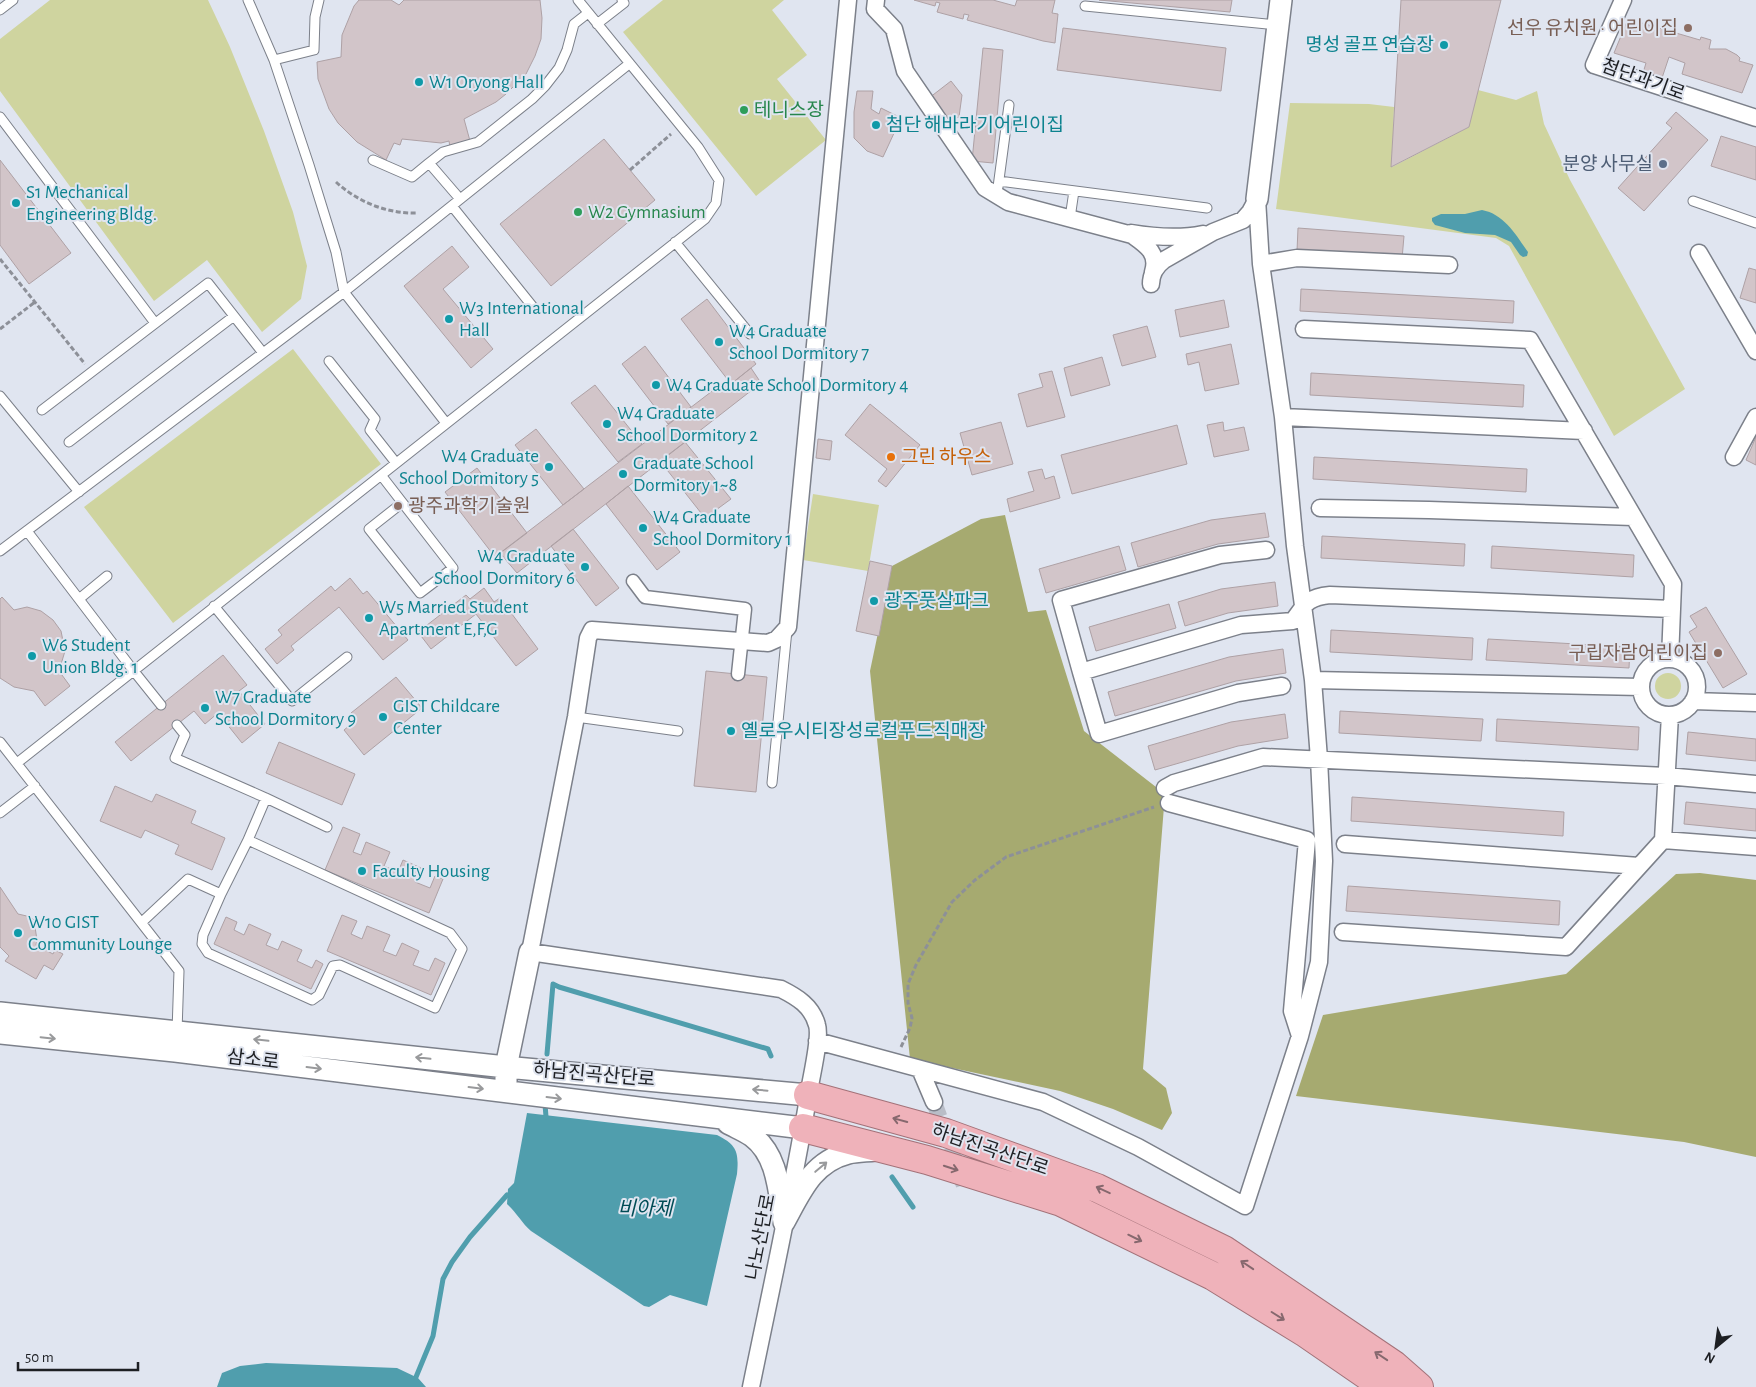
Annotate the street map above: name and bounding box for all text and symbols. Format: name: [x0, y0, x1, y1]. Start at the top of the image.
place label: 선우 유치원 · 어린이집: [1507, 18, 1678, 38]
marker: 선우 유치원 · 어린이집: [1682, 22, 1694, 34]
place label: 명성 골프 연습장: [1305, 35, 1434, 55]
marker: 명성 골프 연습장: [1438, 39, 1450, 51]
street label: 첨단과기로: [1599, 55, 1688, 104]
place label: W1 Oryong Hall: [429, 73, 544, 92]
marker: W1 Oryong Hall: [413, 76, 425, 88]
place label: 테니스장: [754, 100, 824, 120]
marker: 테니스장: [738, 104, 750, 116]
place label: 첨단 해바라기어린이집: [886, 115, 1064, 135]
marker: 첨단 해바라기어린이집: [870, 119, 882, 131]
place label: 분양 사무실: [1562, 154, 1653, 174]
marker: 분양 사무실: [1657, 158, 1669, 170]
place label: S1 Mechanical Engineering Bldg.: [26, 183, 157, 224]
marker: S1 Mechanical Engineering Bldg.: [10, 197, 22, 209]
place label: W2 Gymnasium: [588, 203, 706, 222]
marker: W2 Gymnasium: [572, 206, 584, 218]
place label: W3 International Hall: [459, 299, 584, 340]
marker: W3 International Hall: [443, 313, 455, 325]
place label: W4 Graduate School Dormitory 7: [729, 322, 869, 363]
marker: W4 Graduate School Dormitory 7: [713, 336, 725, 348]
place label: W4 Graduate School Dormitory 4: [666, 376, 908, 395]
marker: W4 Graduate School Dormitory 4: [650, 379, 662, 391]
place label: W4 Graduate School Dormitory 2: [617, 404, 758, 445]
marker: W4 Graduate School Dormitory 2: [601, 418, 613, 430]
place label: W4 Graduate School Dormitory 5: [399, 447, 539, 488]
place label: 그린 하우스: [901, 447, 992, 467]
marker: 그린 하우스: [885, 451, 897, 463]
place label: Graduate School Dormitory 1~8: [633, 454, 754, 495]
marker: W4 Graduate School Dormitory 5: [543, 461, 555, 473]
marker: Graduate School Dormitory 1~8: [617, 468, 629, 480]
place label: 광주과학기술원: [408, 496, 530, 516]
marker: 광주과학기술원: [392, 500, 404, 512]
place label: W4 Graduate School Dormitory 1: [653, 508, 792, 549]
marker: W4 Graduate School Dormitory 1: [637, 522, 649, 534]
place label: W4 Graduate School Dormitory 6: [434, 547, 575, 588]
marker: W4 Graduate School Dormitory 6: [579, 561, 591, 573]
place label: 광주풋살파크: [884, 591, 989, 611]
marker: 광주풋살파크: [868, 595, 880, 607]
place label: W5 Married Student Apartment E,F,G: [379, 598, 528, 639]
marker: W5 Married Student Apartment E,F,G: [363, 612, 375, 624]
place label: W6 Student Union Bldg. 1: [42, 636, 138, 677]
place label: 구립자람어린이집: [1568, 643, 1708, 663]
marker: 구립자람어린이집: [1712, 647, 1724, 659]
marker: W6 Student Union Bldg. 1: [26, 650, 38, 662]
place label: W7 Graduate School Dormitory 9: [215, 688, 356, 729]
place label: GIST Childcare Center: [393, 697, 500, 738]
marker: W7 Graduate School Dormitory 9: [199, 702, 211, 714]
marker: GIST Childcare Center: [377, 711, 389, 723]
place label: 옐로우시티장성로컬푸드직매장: [741, 721, 986, 741]
marker: 옐로우시티장성로컬푸드직매장: [725, 725, 737, 737]
place label: Faculty Housing: [372, 862, 491, 881]
marker: Faculty Housing: [356, 865, 368, 877]
place label: W10 GIST Community Lounge: [28, 913, 172, 954]
marker: W10 GIST Community Lounge: [12, 927, 24, 939]
one-way arrow: [40, 1033, 56, 1043]
one-way arrow: [254, 1035, 270, 1045]
street label: 삼소로: [226, 1046, 280, 1073]
one-way arrow: [415, 1053, 431, 1063]
street label: 하남진곡산단로: [532, 1059, 656, 1090]
one-way arrow: [306, 1063, 322, 1073]
one-way arrow: [467, 1083, 483, 1093]
one-way arrow: [752, 1085, 768, 1095]
one-way arrow: [546, 1093, 562, 1103]
one-way arrow: [892, 1115, 908, 1124]
street label: 하남진곡산단로: [929, 1120, 1051, 1179]
one-way arrow: [814, 1162, 827, 1173]
one-way arrow: [943, 1163, 959, 1173]
one-way arrow: [1096, 1185, 1111, 1195]
street label: 나노산단로: [742, 1192, 779, 1282]
water label: 비아제: [617, 1198, 675, 1219]
one-way arrow: [1127, 1234, 1142, 1243]
one-way arrow: [1240, 1260, 1254, 1270]
one-way arrow: [1270, 1311, 1284, 1321]
north arrow: [1691, 1322, 1741, 1372]
scale bar: [18, 1340, 138, 1372]
text: N: [1703, 1349, 1718, 1366]
text: 50 m: [25, 1350, 54, 1365]
one-way arrow: [1375, 1351, 1389, 1361]

